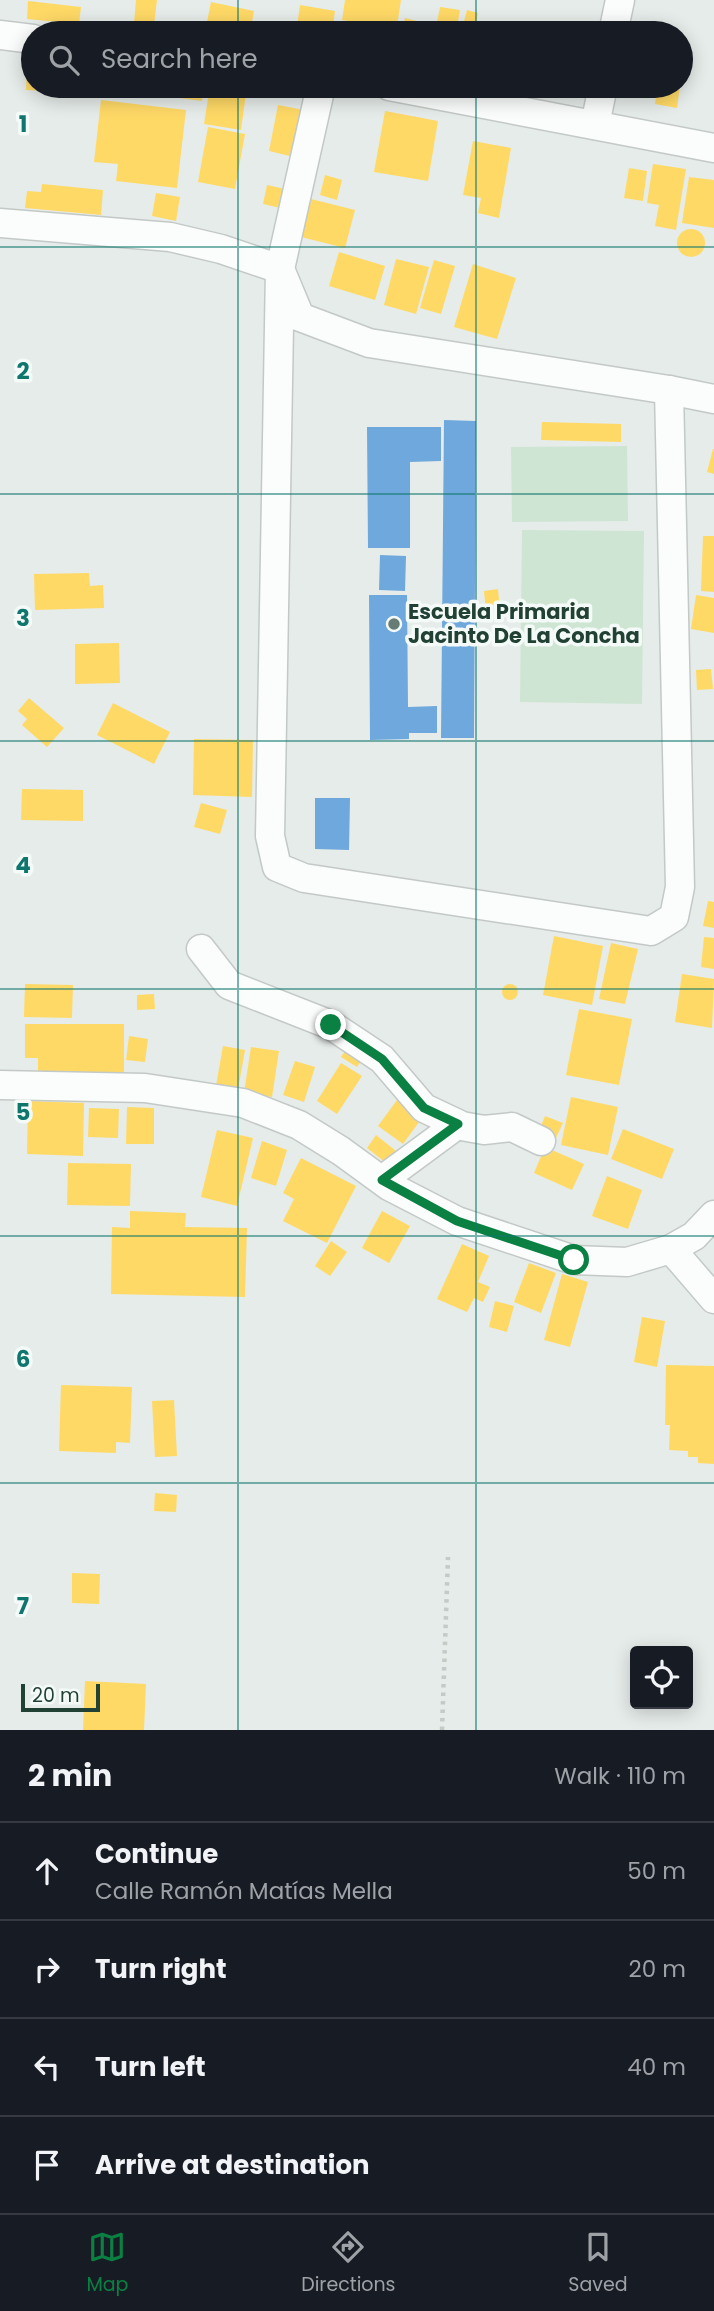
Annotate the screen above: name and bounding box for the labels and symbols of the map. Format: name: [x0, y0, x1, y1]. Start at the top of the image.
text: 1: [19, 108, 27, 140]
text: 2: [16, 355, 30, 387]
place label: Escuela Primaria Jacinto De La Concha: [408, 597, 640, 650]
text: 3: [16, 602, 30, 634]
marker: Escuela Primaria Jacinto De La Concha: [386, 616, 402, 632]
text: 4: [15, 849, 31, 881]
route end: [315, 1009, 346, 1040]
text: 5: [16, 1096, 30, 1128]
route start: [558, 1244, 589, 1275]
text: 6: [16, 1343, 30, 1375]
text: 7: [17, 1590, 29, 1622]
scale bar: [21, 1681, 100, 1713]

